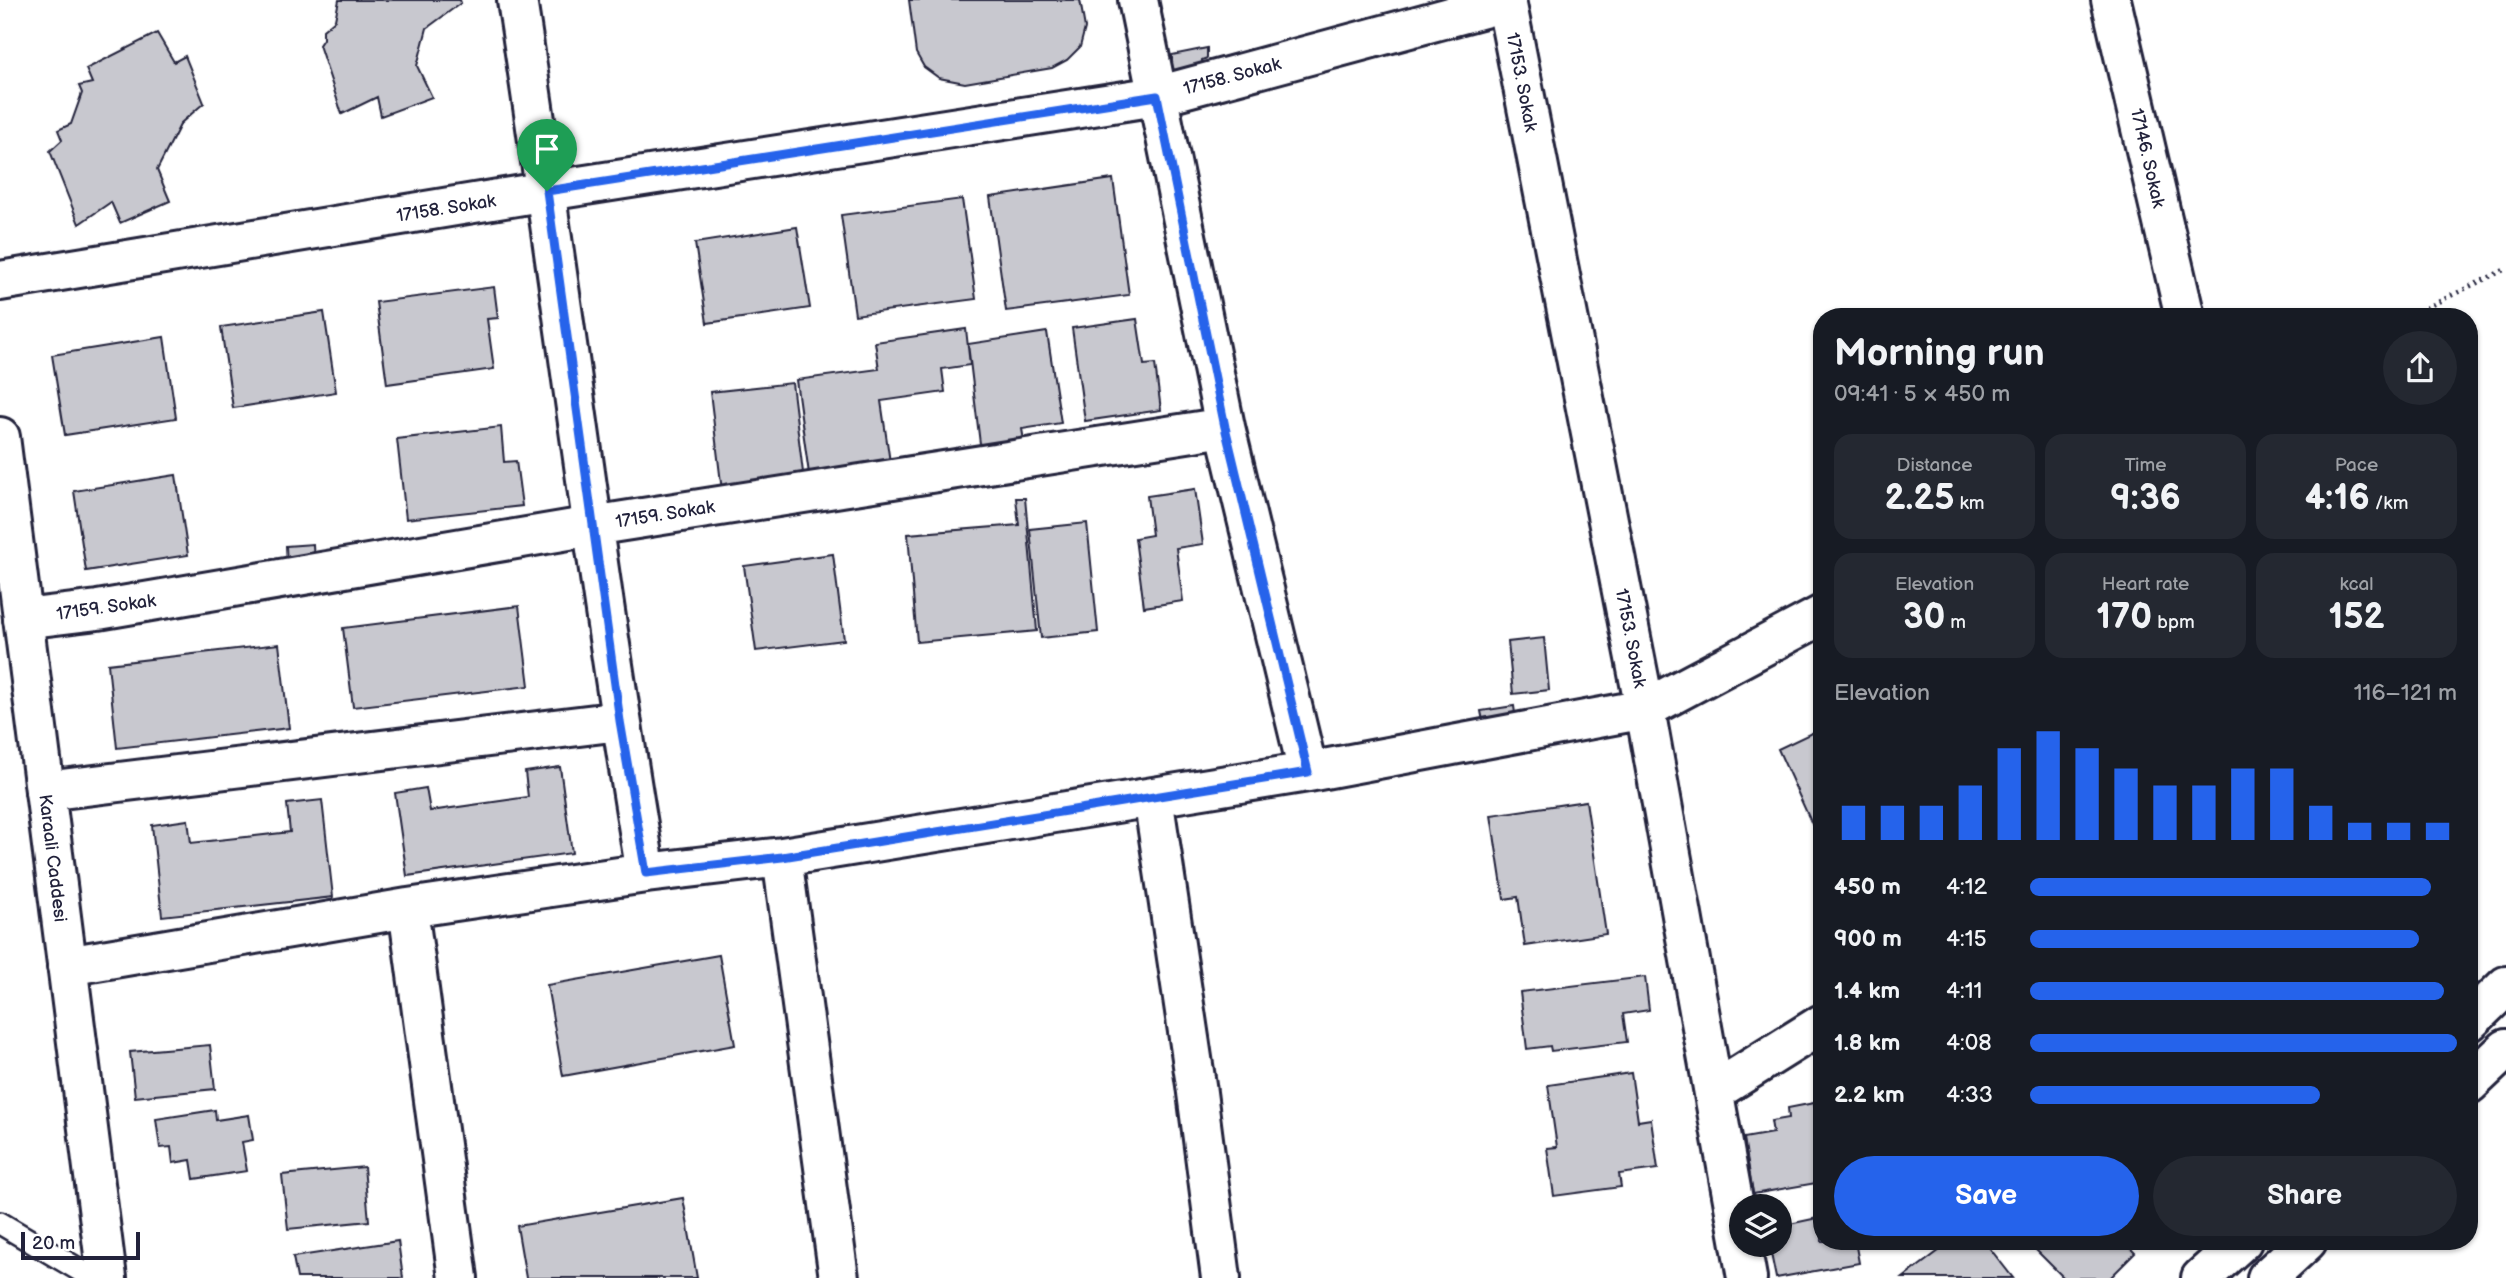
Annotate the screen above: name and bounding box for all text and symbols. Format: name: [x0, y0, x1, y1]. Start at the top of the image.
street label: 17153. Sokak: [1502, 31, 1541, 134]
street label: 17158. Sokak: [1181, 53, 1283, 100]
street label: 17146. Sokak: [2126, 106, 2169, 210]
pin: [517, 119, 577, 191]
icon: arrive: [528, 130, 566, 168]
street label: 17158. Sokak: [395, 190, 497, 227]
text: Morning run: [1834, 331, 2045, 376]
button: share: [2383, 331, 2457, 405]
text: 09:41 · 5 × 450 m: [1834, 380, 2010, 408]
text: Distance: [1897, 454, 1972, 477]
text: Time: [2124, 454, 2167, 477]
text: Pace: [2335, 454, 2378, 477]
text: 2.25: [1885, 477, 1954, 520]
text: 9:36: [2110, 477, 2181, 520]
text: 4:16: [2305, 477, 2370, 520]
text: km: [1954, 492, 1984, 515]
text: /km: [2370, 492, 2408, 515]
street label: 17159. Sokak: [614, 496, 716, 533]
text: Elevation: [1895, 573, 1974, 596]
text: Heart rate: [2102, 573, 2189, 596]
text: kcal: [2339, 573, 2374, 596]
street label: 17153. Sokak: [1611, 587, 1650, 690]
street label: 17159. Sokak: [55, 590, 157, 625]
text: 30: [1903, 596, 1945, 639]
text: 170: [2096, 596, 2152, 639]
text: 152: [2329, 596, 2384, 639]
text: m: [1945, 611, 1966, 634]
text: bpm: [2152, 611, 2195, 634]
text: Elevation: [1834, 679, 1930, 707]
text: 116–121 m: [2354, 679, 2457, 707]
street label: Karaali Caddesi: [34, 793, 71, 923]
text: 450 m: [1834, 873, 1901, 901]
text: 4:12: [1946, 873, 1987, 901]
text: 900 m: [1834, 925, 1902, 953]
text: 4:15: [1946, 925, 1987, 953]
text: 1.4 km: [1834, 977, 1900, 1005]
text: 4:11: [1946, 977, 1982, 1005]
text: 1.8 km: [1834, 1029, 1900, 1057]
text: 4:08: [1946, 1029, 1992, 1057]
text: 2.2 km: [1834, 1081, 1905, 1109]
text: 4:33: [1946, 1081, 1993, 1109]
button: Save: [1834, 1156, 2139, 1236]
button: Share: [2153, 1156, 2457, 1236]
map controls: [1729, 1194, 1792, 1257]
button: layers: [1729, 1194, 1792, 1257]
scale bar: [21, 1229, 140, 1261]
text: 20 m: [32, 1232, 75, 1255]

